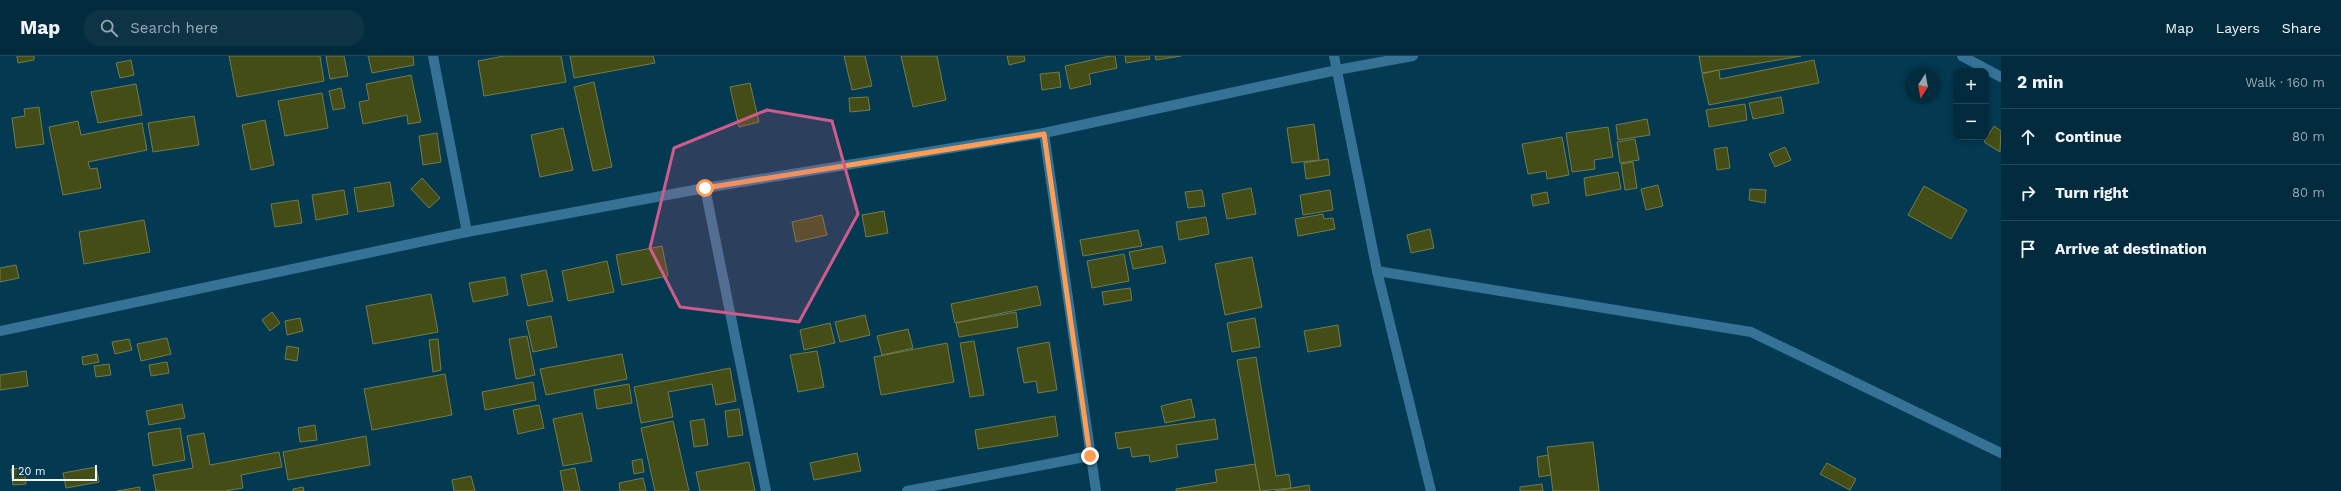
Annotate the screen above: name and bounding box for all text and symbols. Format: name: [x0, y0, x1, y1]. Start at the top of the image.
search box: [84, 10, 364, 46]
text: Map: [20, 16, 60, 39]
icon: search: [98, 17, 120, 39]
text: Search here: [130, 19, 218, 37]
text: Map: [2165, 20, 2194, 36]
text: Layers: [2216, 20, 2260, 36]
text: Share: [2282, 20, 2321, 36]
north arrow: [1905, 68, 1941, 104]
map controls: [1953, 68, 1989, 140]
button: +: [1953, 68, 1989, 104]
text: 2 min: [2017, 72, 2063, 92]
text: Walk · 160 m: [2245, 75, 2325, 90]
button: −: [1953, 104, 1989, 140]
icon: ahead: [2017, 126, 2039, 148]
text: Continue: [2055, 128, 2122, 146]
text: 80 m: [2292, 129, 2325, 144]
route start: [696, 179, 714, 197]
icon: right: [2017, 182, 2039, 204]
text: Turn right: [2055, 184, 2128, 202]
text: 80 m: [2292, 185, 2325, 200]
icon: arrive: [2017, 238, 2039, 260]
text: Arrive at destination: [2055, 240, 2207, 258]
route end: [1081, 447, 1099, 465]
scale bar: [12, 463, 97, 482]
text: 20 m: [18, 465, 46, 478]

